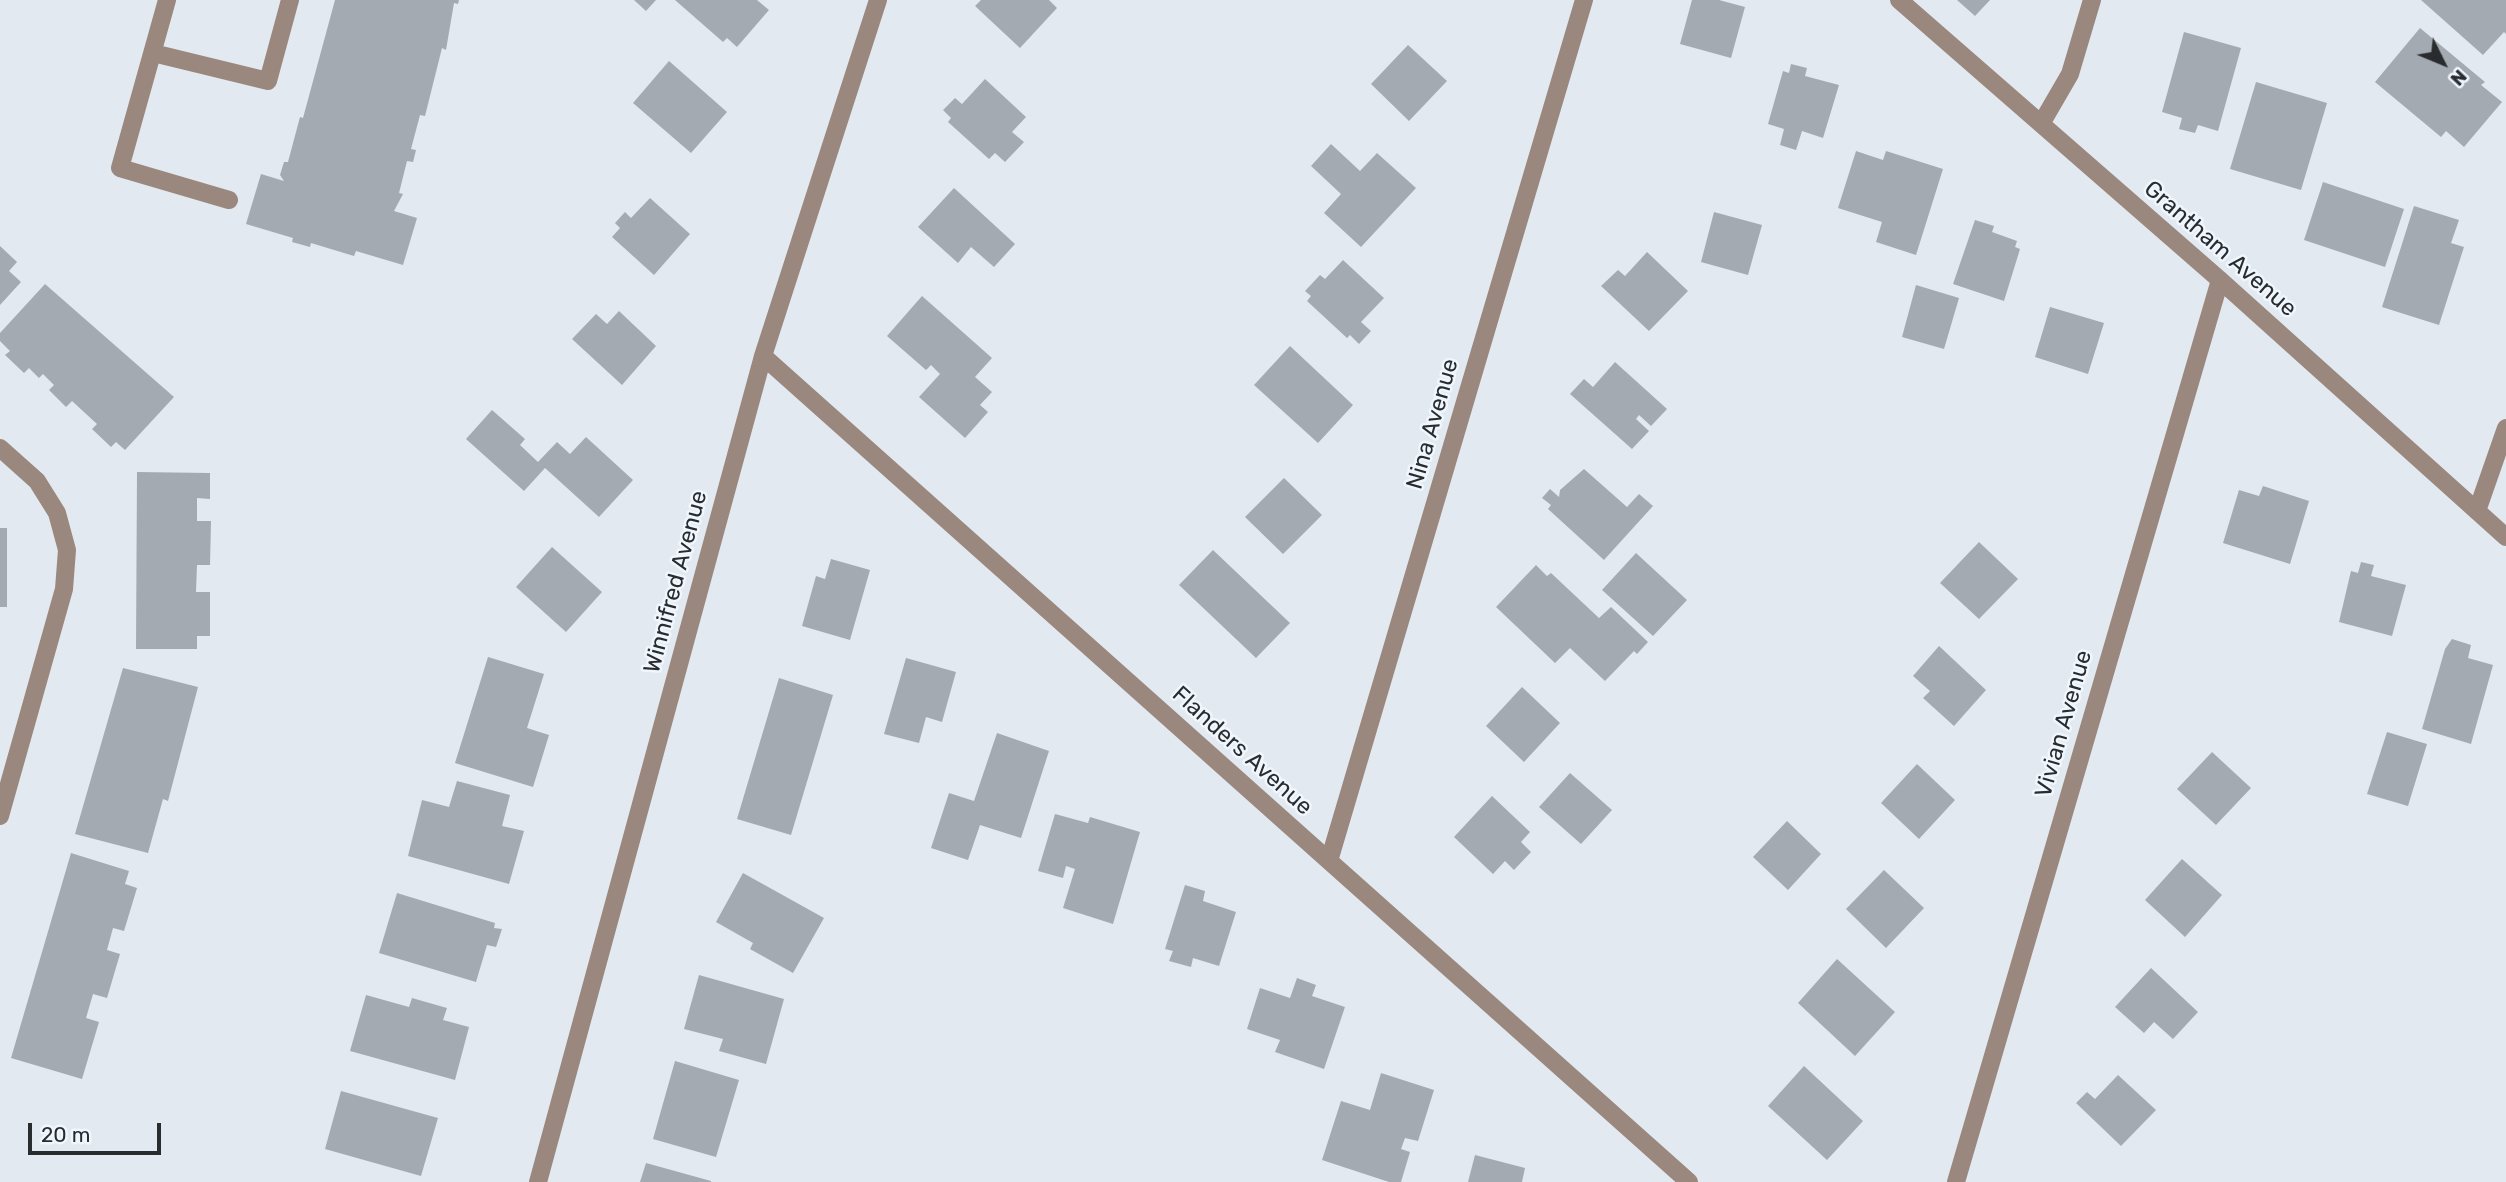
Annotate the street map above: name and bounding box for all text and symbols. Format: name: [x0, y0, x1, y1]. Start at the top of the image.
north arrow: [2408, 28, 2478, 98]
text: N: [2446, 65, 2472, 90]
street label: Grantham Avenue: [2138, 175, 2302, 323]
street label: Nina Avenue: [1401, 356, 1465, 492]
street label: Winnifred Avenue: [638, 488, 714, 676]
street label: Vivian Avenue: [2030, 647, 2098, 801]
street label: Flanders Avenue: [1166, 681, 1318, 821]
scale bar: [32, 1108, 164, 1152]
text: 20 m: [41, 1122, 90, 1147]

